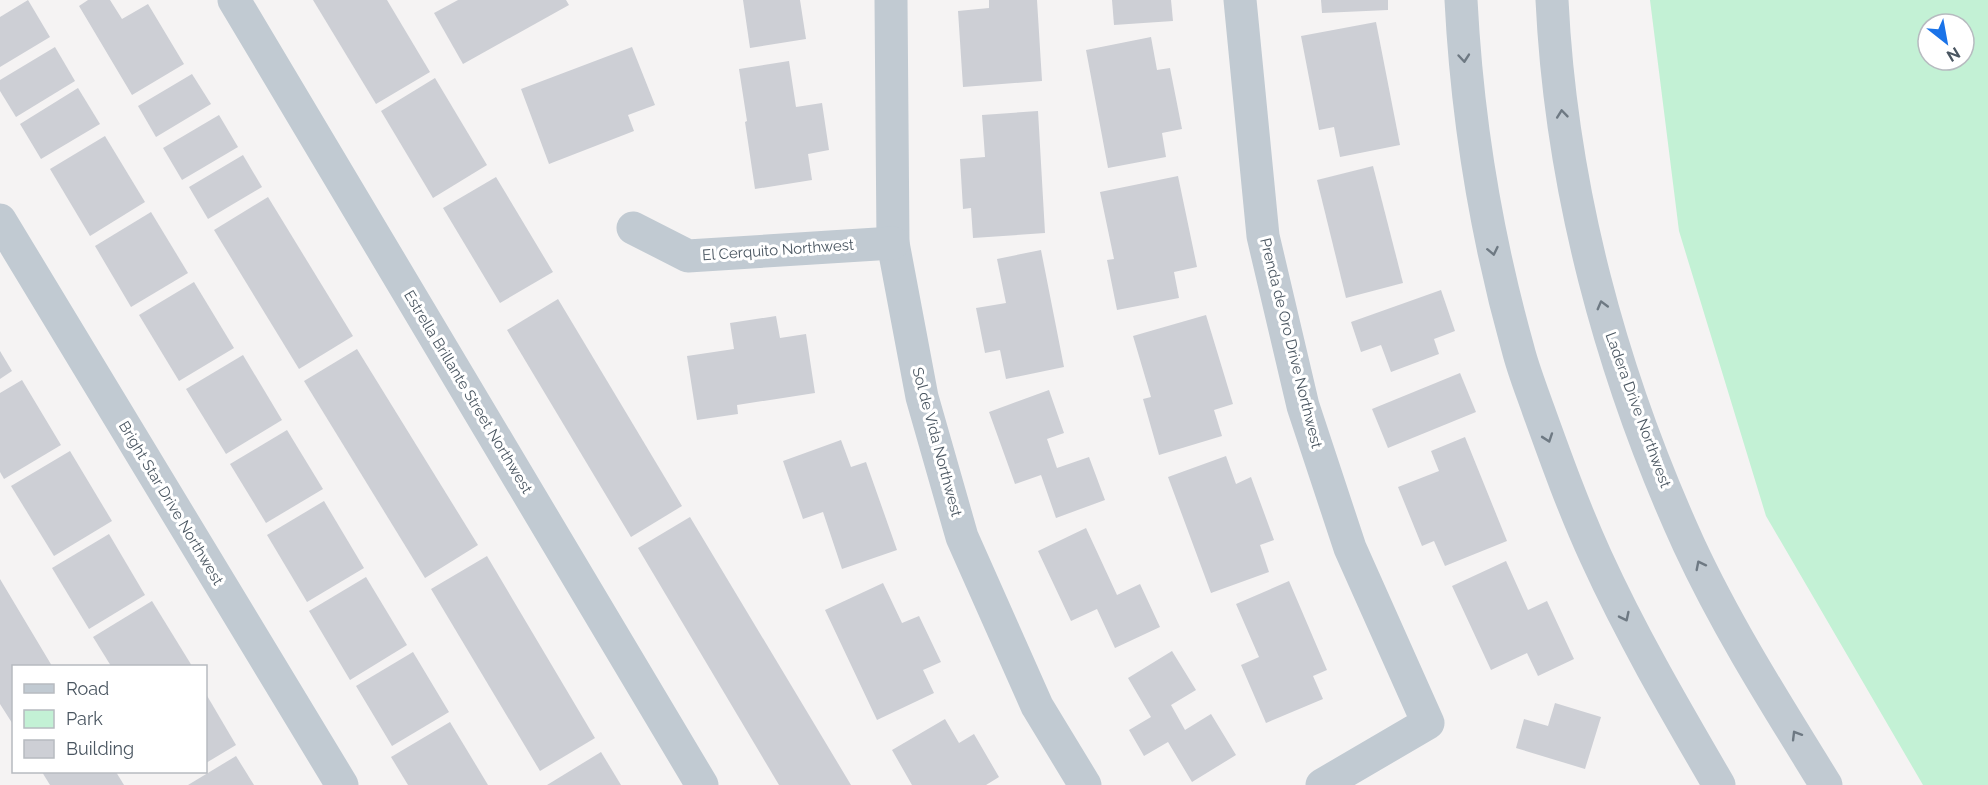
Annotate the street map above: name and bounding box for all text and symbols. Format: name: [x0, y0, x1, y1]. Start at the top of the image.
north arrow: [1916, 12, 1976, 72]
text: N: [1943, 43, 1964, 66]
one-way arrow: [1457, 54, 1470, 63]
one-way arrow: [1556, 109, 1569, 118]
street label: El Cerquito Northwest: [702, 236, 854, 264]
street label: Prenda de Oro Drive Northwest: [1256, 236, 1326, 450]
one-way arrow: [1486, 246, 1499, 256]
street label: Estrella Brillante Street Northwest: [400, 287, 536, 497]
one-way arrow: [1597, 300, 1610, 310]
street label: Ladera Drive Northwest: [1601, 330, 1675, 490]
street label: Sol de Vida Northwest: [908, 365, 966, 519]
street label: Bright Star Drive Northwest: [115, 418, 227, 588]
one-way arrow: [1541, 432, 1554, 443]
one-way arrow: [1695, 561, 1707, 572]
one-way arrow: [1618, 610, 1630, 621]
legend: [12, 665, 207, 773]
text: Road: [66, 678, 109, 699]
text: Park: [66, 708, 103, 729]
one-way arrow: [1791, 731, 1803, 741]
text: Building: [66, 738, 134, 759]

